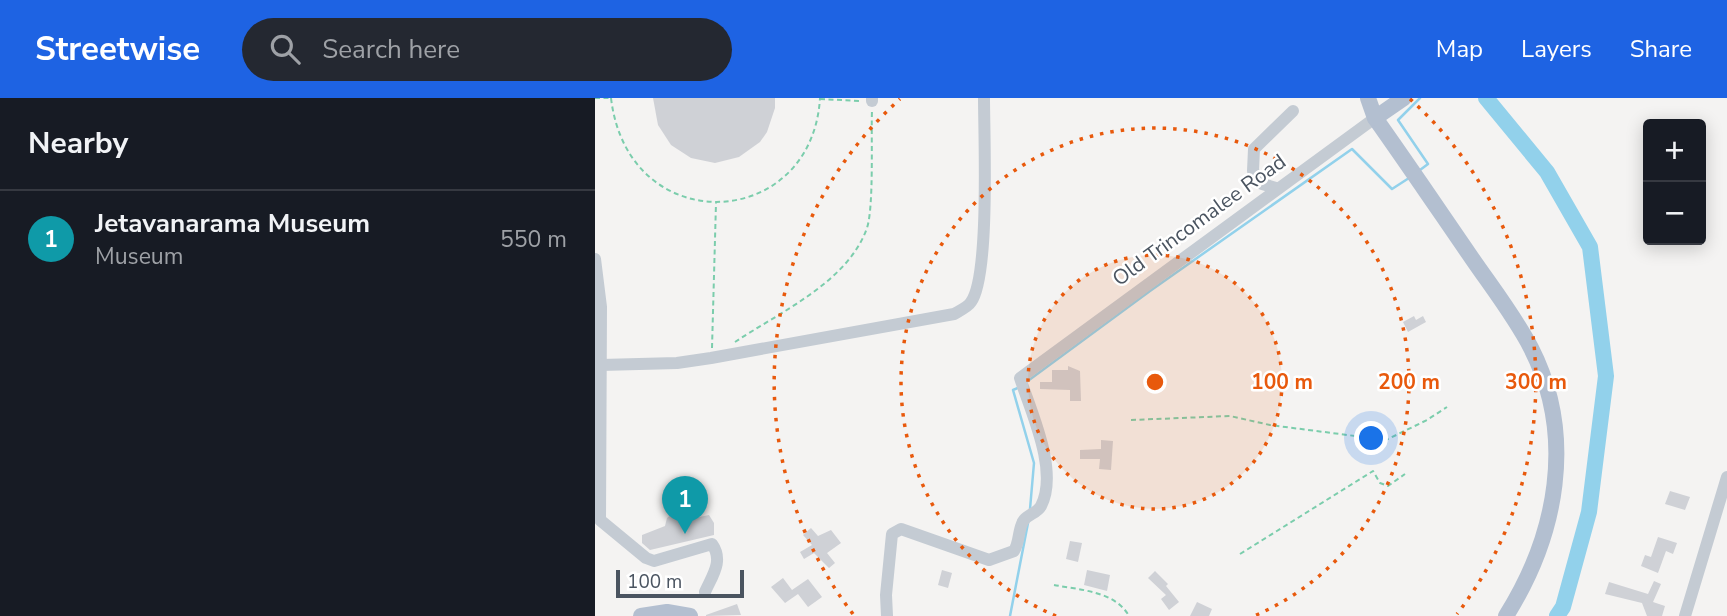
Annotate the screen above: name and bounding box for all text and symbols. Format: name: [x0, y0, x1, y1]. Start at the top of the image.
search box: [242, 18, 732, 81]
text: Streetwise: [35, 27, 200, 72]
icon: search: [266, 30, 304, 68]
text: Search here: [322, 32, 460, 67]
text: Map: [1436, 33, 1483, 65]
text: Layers: [1521, 33, 1592, 65]
text: Share: [1630, 33, 1692, 65]
map controls: [1643, 119, 1706, 245]
button: +: [1643, 119, 1706, 182]
text: Nearby: [28, 123, 128, 164]
street label: Old Trincomalee Road: [1107, 147, 1291, 293]
button: −: [1643, 182, 1706, 245]
text: Jetavanarama Museum: [95, 206, 370, 241]
text: 1: [44, 224, 58, 255]
text: 550 m: [500, 224, 567, 255]
text: Museum: [95, 241, 183, 272]
text: 100 m: [1251, 368, 1313, 396]
text: 200 m: [1378, 368, 1440, 396]
text: 300 m: [1505, 368, 1567, 396]
centre of rings: [1143, 370, 1167, 394]
your location: [1354, 421, 1388, 455]
pin: 1: [662, 476, 708, 534]
scale bar: [616, 567, 744, 599]
text: 100 m: [627, 569, 682, 595]

